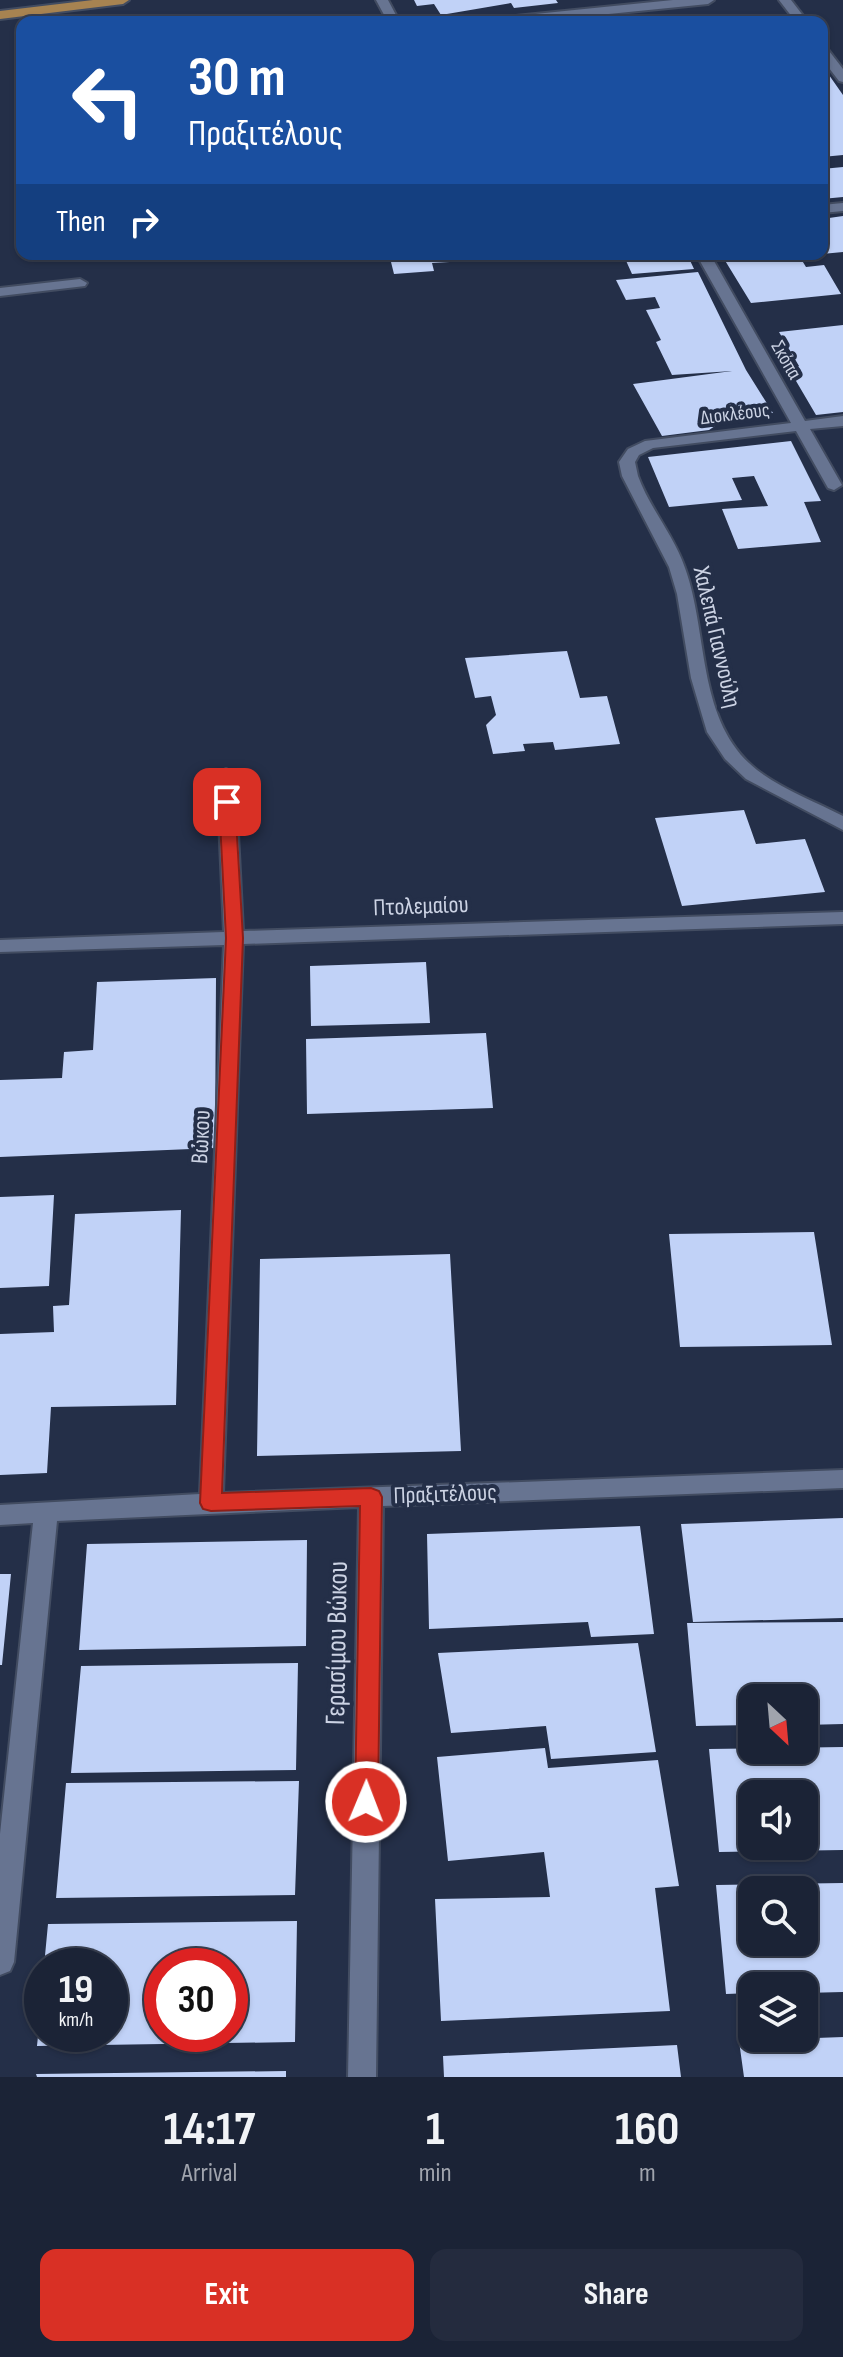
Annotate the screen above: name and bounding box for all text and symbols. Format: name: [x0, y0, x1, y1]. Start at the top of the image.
text: 30 m: [188, 45, 286, 112]
icon: left: [56, 48, 160, 152]
text: Πραξιτέλους: [188, 113, 343, 156]
icon: right: [122, 200, 166, 244]
text: Then: [56, 204, 106, 240]
street label: Σκόπα: [765, 336, 807, 384]
street label: Διοκλέους: [699, 398, 771, 430]
street label: Χαλεπά Γιαννούλη: [686, 562, 747, 711]
pin: [193, 768, 261, 836]
icon: arrive: [205, 780, 249, 824]
street label: Πτολεμαίου: [373, 890, 469, 922]
street label: Βώκου: [185, 1109, 217, 1165]
street label: Πραξιτέλους: [393, 1478, 497, 1510]
street label: Γερασίμου Βώκου: [319, 1561, 355, 1725]
north arrow: [738, 1684, 818, 1764]
map controls: [738, 1684, 818, 2052]
position arrow: [324, 1760, 408, 1844]
button: sound: [738, 1780, 818, 1860]
button: search: [738, 1876, 818, 1956]
speed limit sign: 30: [144, 1948, 248, 2052]
text: 19: [59, 1966, 93, 2014]
button: layers: [738, 1972, 818, 2052]
text: km/h: [59, 2008, 93, 2032]
text: 14:17: [164, 2101, 255, 2158]
text: 1: [426, 2101, 445, 2158]
text: 160: [615, 2101, 679, 2158]
text: Arrival: [181, 2158, 237, 2189]
text: min: [419, 2158, 452, 2189]
text: m: [639, 2158, 656, 2189]
button: Exit: [40, 2249, 414, 2341]
button: Share: [430, 2249, 803, 2341]

